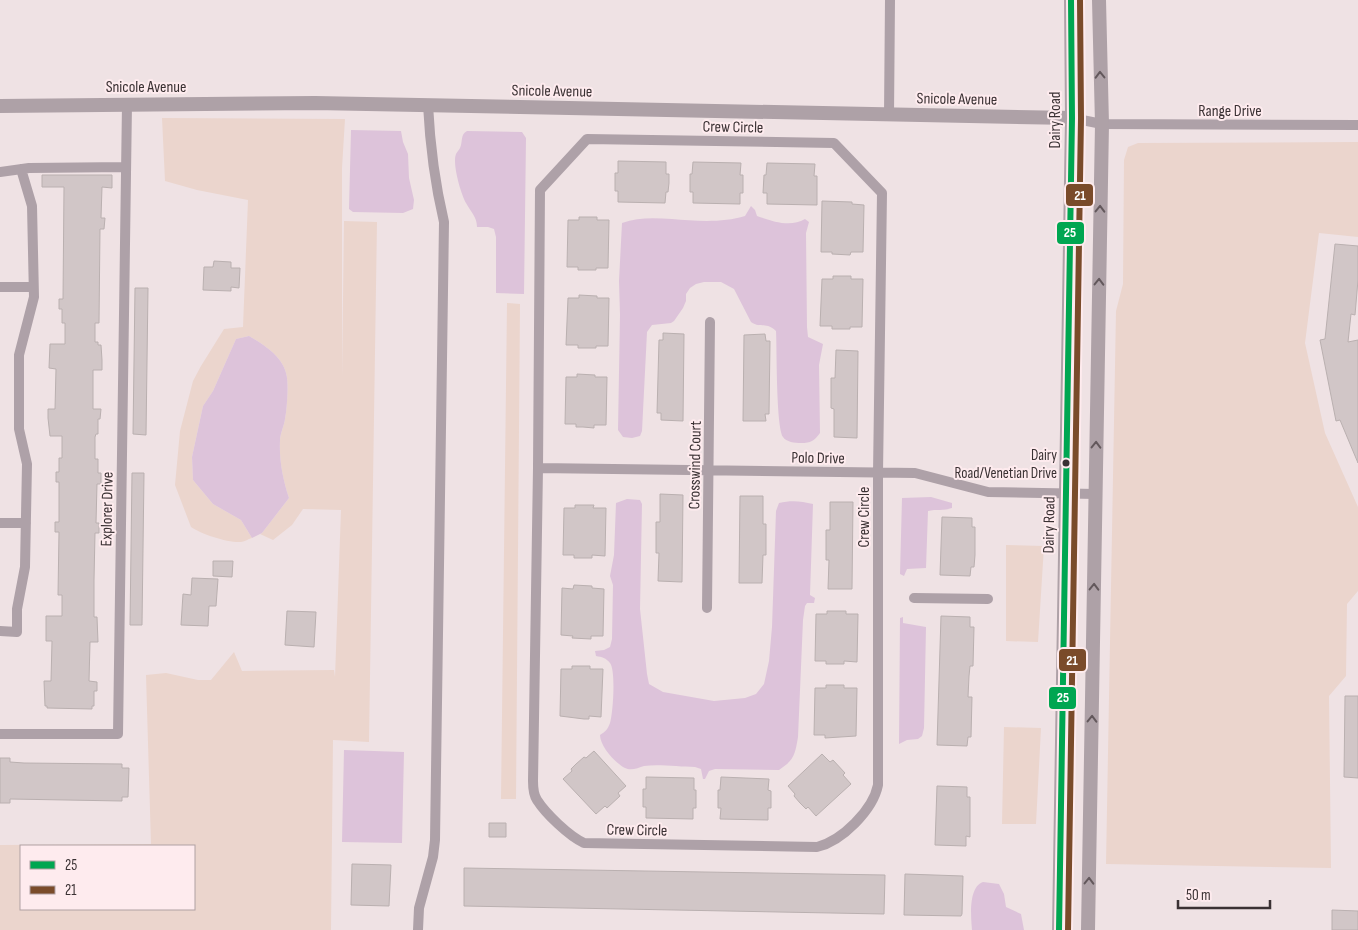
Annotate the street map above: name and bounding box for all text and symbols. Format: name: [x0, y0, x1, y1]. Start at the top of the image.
one-way arrow: [1095, 71, 1105, 79]
street label: Snicole Avenue: [106, 78, 186, 97]
street label: Snicole Avenue: [511, 81, 593, 102]
street label: Snicole Avenue: [916, 89, 998, 110]
street label: Dairy Road: [1046, 92, 1065, 149]
street label: Range Drive: [1198, 102, 1262, 121]
street label: Crew Circle: [702, 117, 764, 138]
line badge: 21: [1065, 183, 1094, 207]
text: 21: [1074, 187, 1086, 204]
one-way arrow: [1095, 205, 1105, 213]
line badge: 25: [1056, 221, 1085, 245]
text: 25: [1064, 224, 1076, 241]
one-way arrow: [1094, 278, 1104, 286]
street label: Crosswind Court: [685, 420, 706, 509]
one-way arrow: [1091, 441, 1101, 448]
place label: Dairy Road/Venetian Drive: [954, 446, 1057, 483]
street label: Polo Drive: [791, 449, 845, 468]
marker: Dairy Road/Venetian Drive: [1061, 458, 1071, 468]
street label: Explorer Drive: [97, 472, 118, 547]
street label: Crew Circle: [855, 487, 874, 547]
street label: Dairy Road: [1040, 496, 1059, 554]
one-way arrow: [1089, 583, 1099, 591]
line badge: 21: [1058, 648, 1087, 672]
text: 21: [1066, 652, 1078, 669]
line badge: 25: [1048, 686, 1077, 710]
text: 25: [1057, 689, 1069, 706]
one-way arrow: [1086, 715, 1097, 723]
street label: Crew Circle: [606, 820, 668, 841]
legend: [20, 845, 195, 910]
text: 25: [65, 856, 77, 875]
one-way arrow: [1083, 877, 1094, 885]
scale bar: [1178, 878, 1270, 910]
text: 21: [65, 881, 77, 900]
text: 50 m: [1186, 886, 1211, 905]

